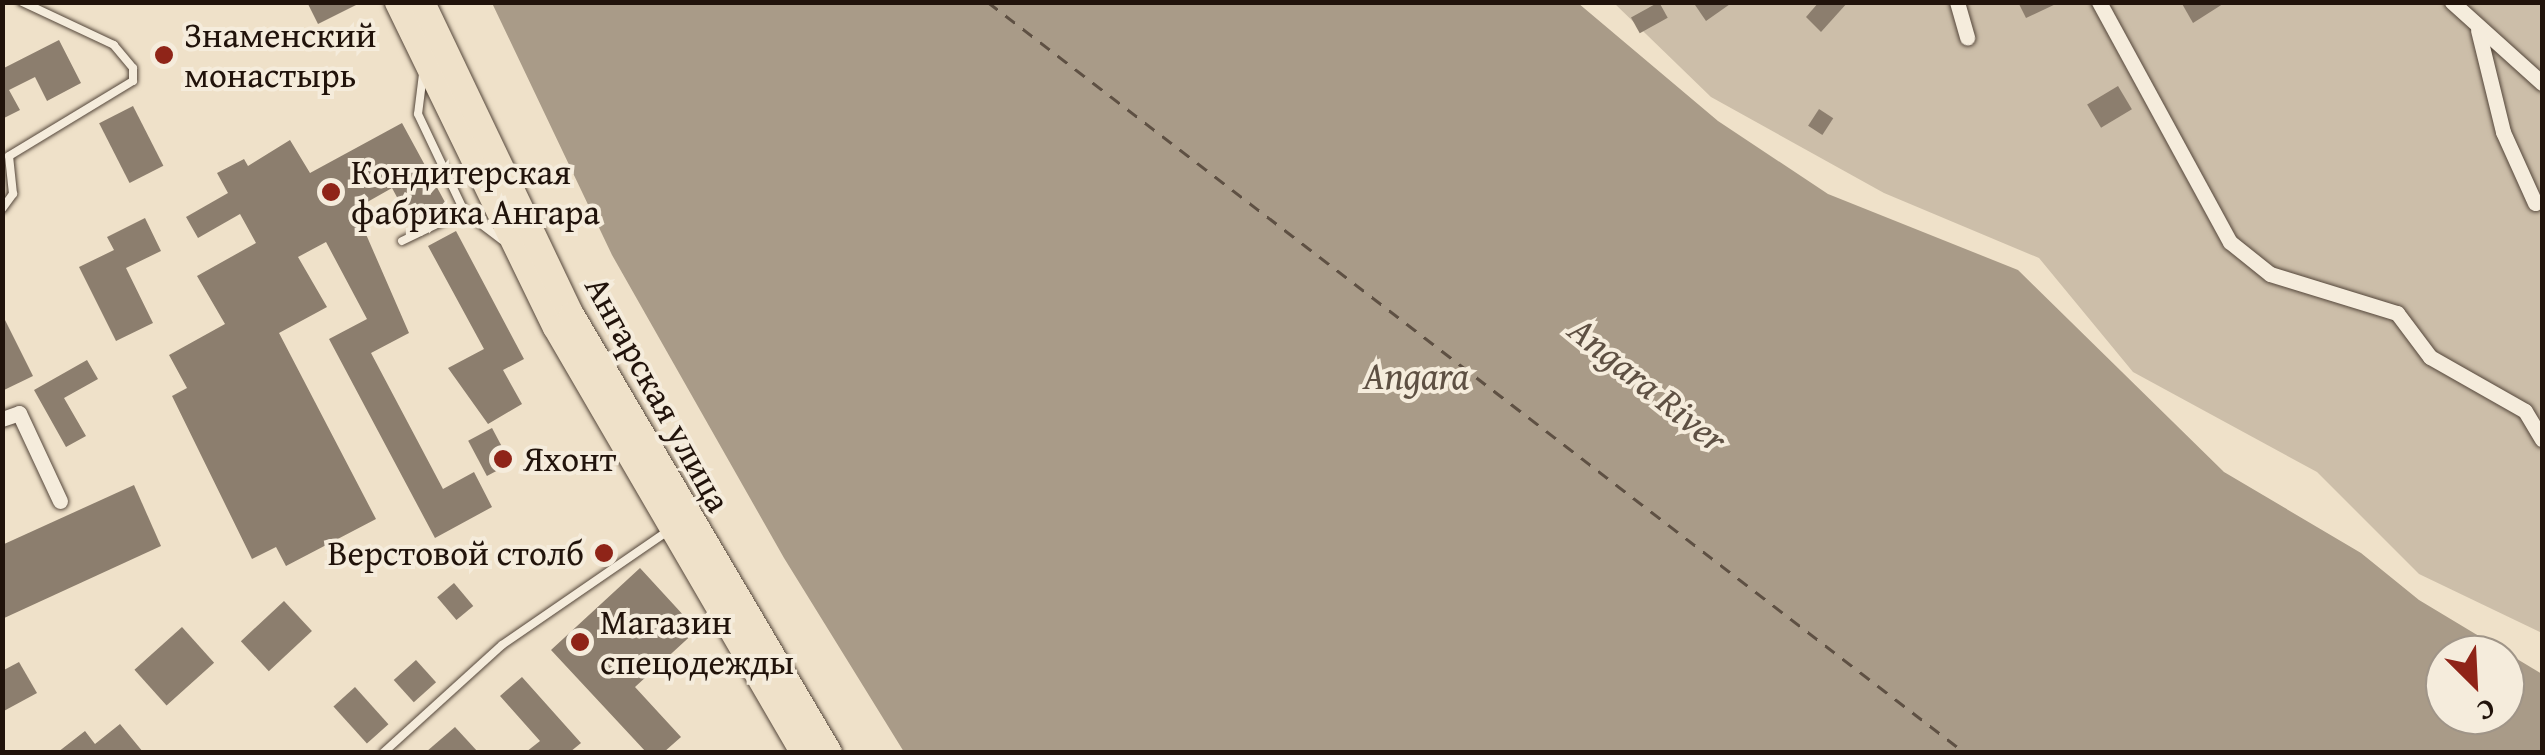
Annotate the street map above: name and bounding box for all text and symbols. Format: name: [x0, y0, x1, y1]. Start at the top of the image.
place label: Знаменский монастырь: [184, 14, 376, 96]
marker: Знаменский монастырь: [153, 44, 175, 66]
place label: Кондитерская фабрика Ангара: [351, 151, 600, 233]
marker: Кондитерская фабрика Ангара: [320, 181, 342, 203]
street label: Ангарская улица: [576, 269, 740, 519]
water label: Angara River: [1560, 306, 1736, 462]
water label: Angara: [1363, 353, 1469, 399]
place label: Яхонт: [523, 438, 616, 480]
marker: Яхонт: [492, 448, 514, 470]
place label: Верстовой столб: [328, 532, 584, 574]
marker: Верстовой столб: [593, 542, 615, 564]
place label: Магазин спецодежды: [600, 601, 794, 683]
marker: Магазин спецодежды: [569, 631, 591, 653]
north arrow: [2425, 635, 2525, 735]
text: С: [2471, 689, 2502, 733]

